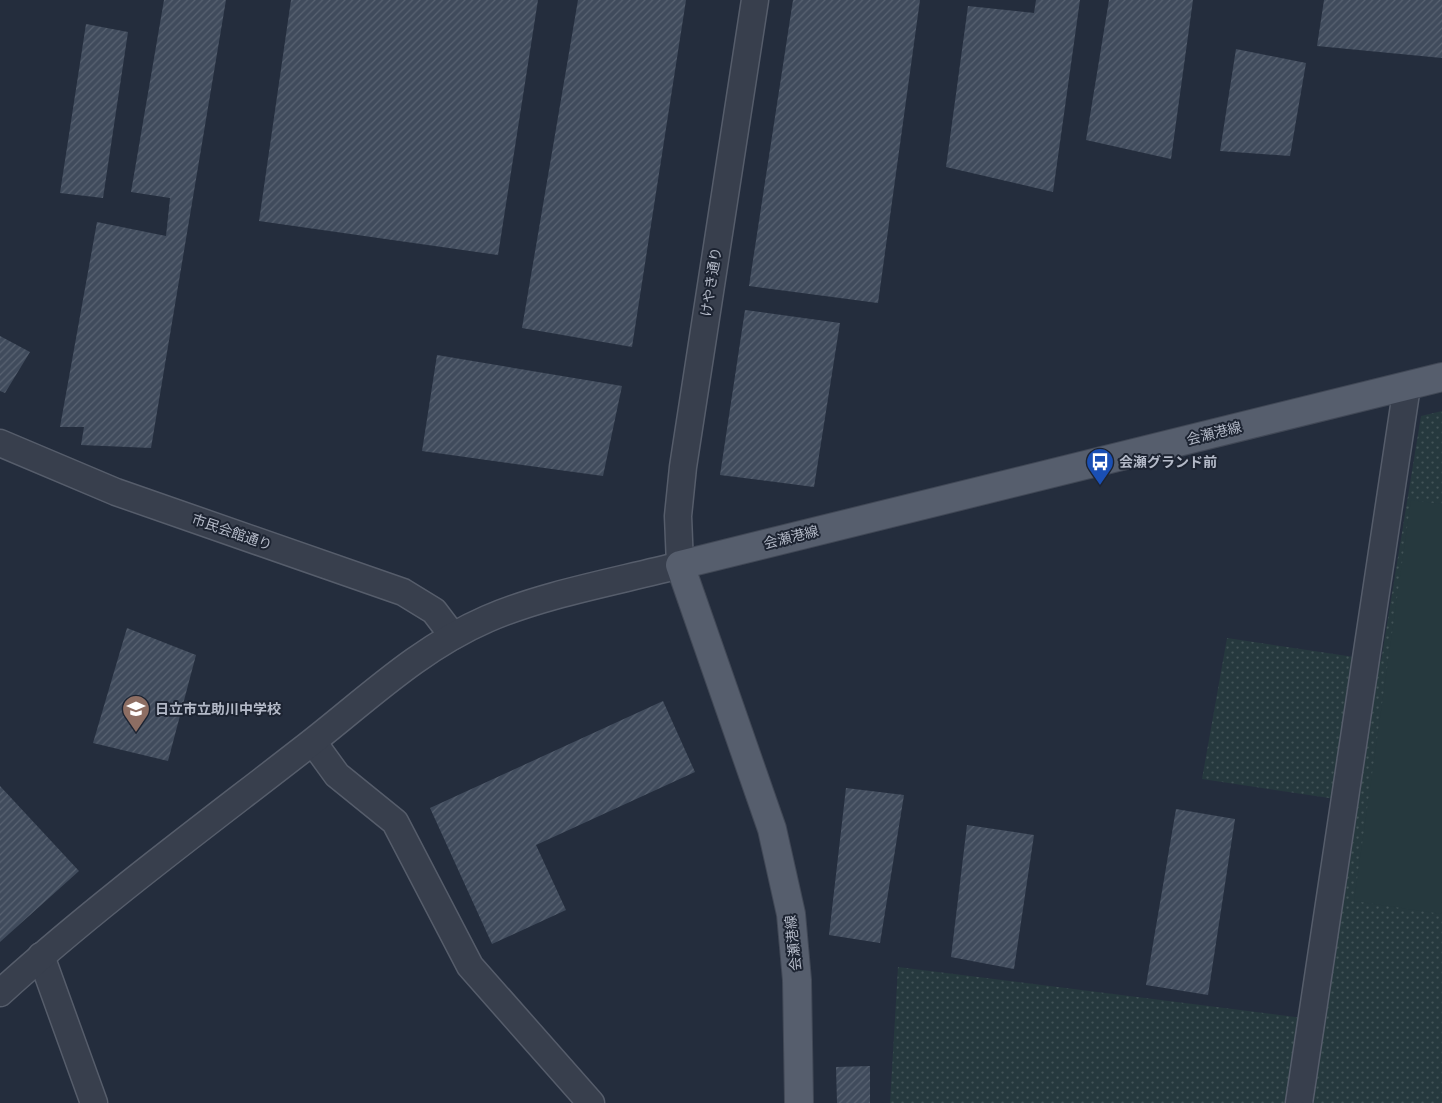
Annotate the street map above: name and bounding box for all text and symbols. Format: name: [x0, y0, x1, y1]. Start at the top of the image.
street label: けやき通り: [698, 246, 725, 318]
street label: 会瀬港線: [1185, 418, 1243, 449]
bus stop icon: 会瀬グランド前: [1085, 447, 1115, 486]
place label: 会瀬グランド前: [1119, 454, 1217, 471]
street label: 市民会館通り: [189, 511, 274, 554]
street label: 会瀬港線: [762, 522, 820, 553]
school or university icon: 日立市立助川中学校: [121, 694, 151, 733]
place label: 日立市立助川中学校: [155, 701, 281, 718]
street label: 会瀬港線: [782, 914, 805, 972]

